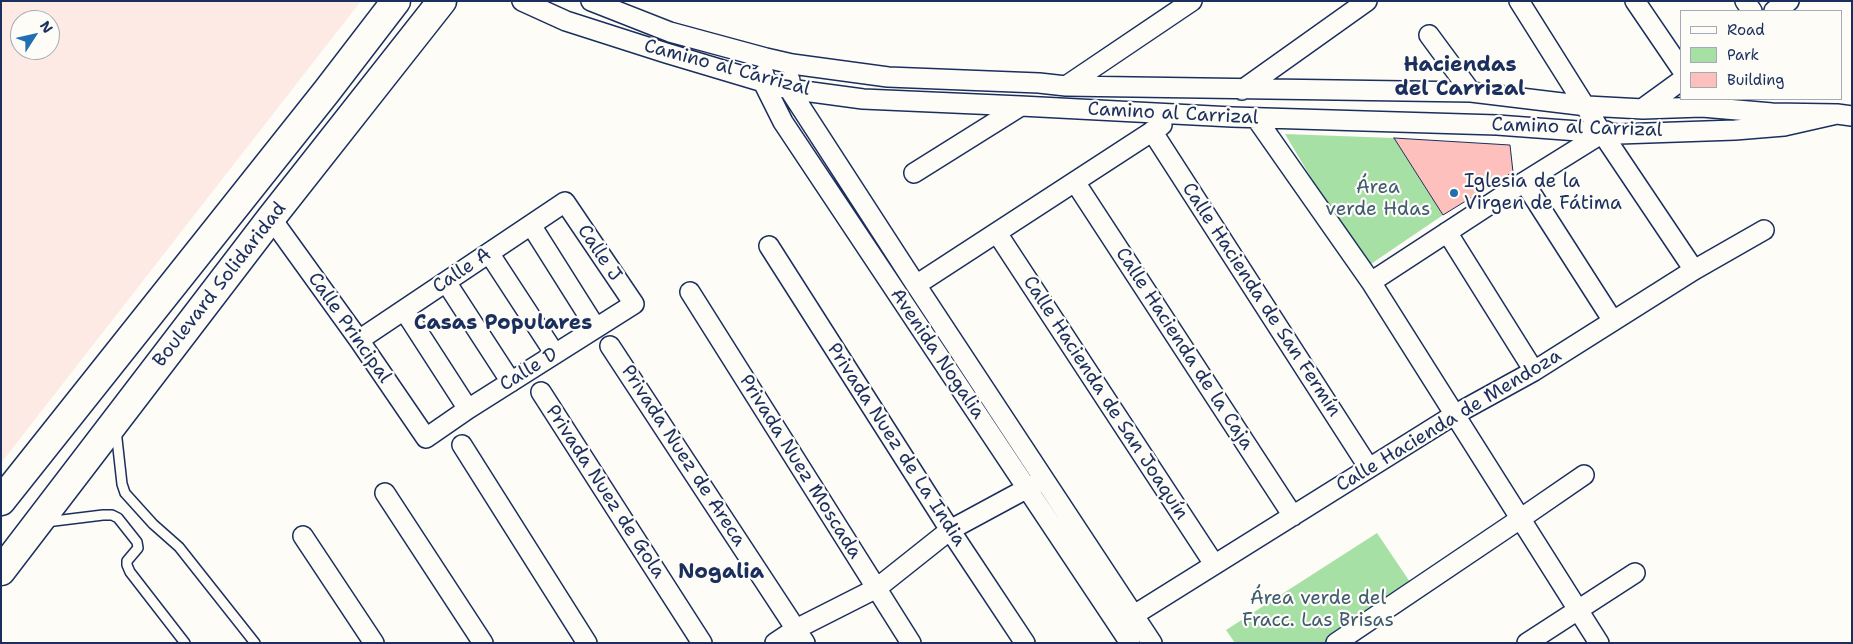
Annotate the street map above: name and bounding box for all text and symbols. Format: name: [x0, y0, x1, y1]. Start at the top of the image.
north arrow: [10, 10, 60, 60]
legend: [1680, 10, 1843, 100]
text: N: [36, 17, 57, 37]
text: Road: [1727, 20, 1765, 40]
street label: Camino al Carrizal: [641, 35, 813, 101]
text: Park: [1727, 45, 1759, 65]
district label: Haciendas del Carrizal: [1395, 53, 1525, 103]
text: Building: [1727, 70, 1784, 90]
street label: Camino al Carrizal: [1087, 98, 1259, 130]
street label: Camino al Carrizal: [1491, 114, 1663, 142]
place label: Iglesia de la Virgen de Fátima: [1464, 171, 1622, 215]
park label: Área verde Hdas: [1326, 177, 1430, 221]
street label: Calle Hacienda de San Fermín: [1177, 179, 1345, 421]
marker: Iglesia de la Virgen de Fátima: [1448, 187, 1460, 199]
street label: Boulevard Solidaridad: [148, 198, 292, 372]
street label: Calle J: [572, 221, 626, 285]
street label: Calle A: [429, 243, 495, 299]
street label: Calle Hacienda de la Caja: [1110, 244, 1258, 454]
street label: Calle Principal: [302, 268, 396, 388]
street label: Calle Hacienda de San Joaquín: [1018, 272, 1192, 524]
street label: Avenida Nogalia: [885, 284, 989, 424]
district label: Casas Populares: [414, 311, 592, 337]
street label: Privada Nuez de La India: [822, 339, 970, 551]
street label: Calle D: [496, 343, 562, 397]
street label: Calle Hacienda de Mendoza: [1332, 345, 1566, 497]
street label: Privada Nuez de Areca: [616, 361, 750, 551]
street label: Privada Nuez Moscada: [734, 371, 866, 563]
street label: Privada Nuez de Gola: [540, 401, 670, 583]
district label: Nogalia: [678, 560, 764, 586]
park label: Área verde del Fracc. Las Brisas: [1242, 588, 1394, 632]

